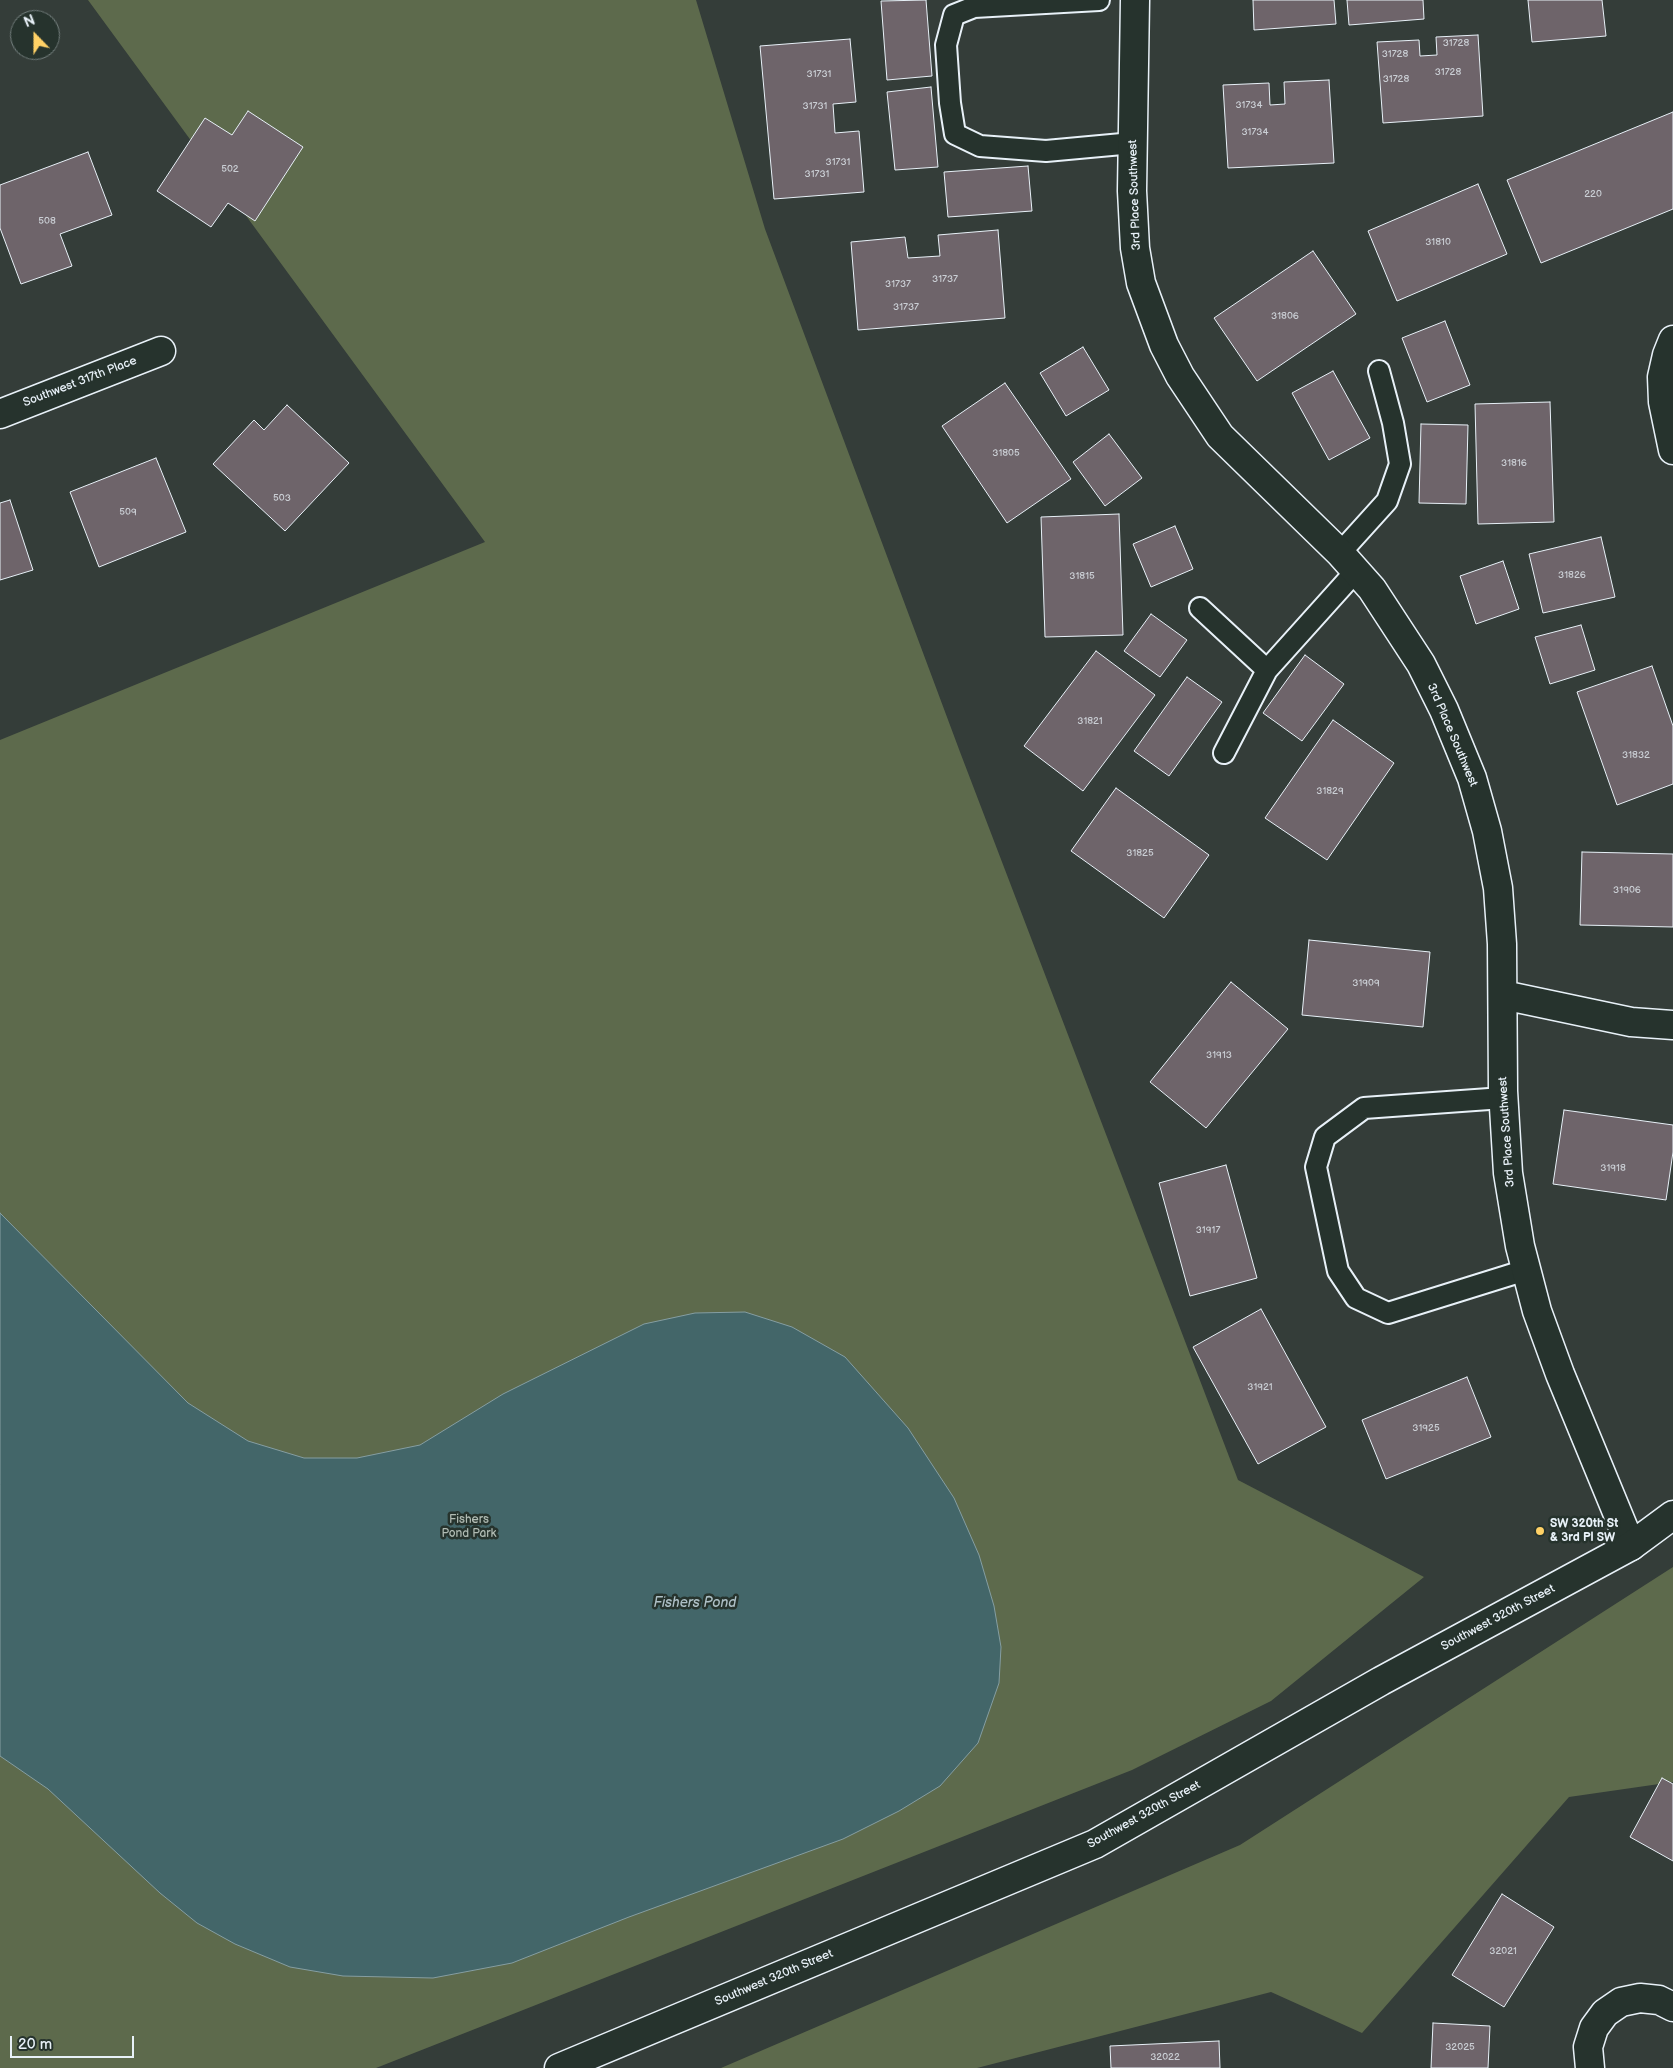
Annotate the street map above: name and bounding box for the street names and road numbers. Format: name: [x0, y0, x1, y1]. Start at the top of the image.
street label: 3rd Place Southwest: [1126, 139, 1144, 251]
street label: Southwest 317th Place: [21, 354, 139, 410]
street label: 3rd Place Southwest: [1424, 681, 1480, 789]
street label: 3rd Place Southwest: [1496, 1076, 1518, 1188]
street label: Southwest 320th Street: [1439, 1582, 1557, 1654]
street label: Southwest 320th Street: [1085, 1778, 1203, 1852]
street label: Southwest 320th Street: [713, 1947, 835, 2009]

